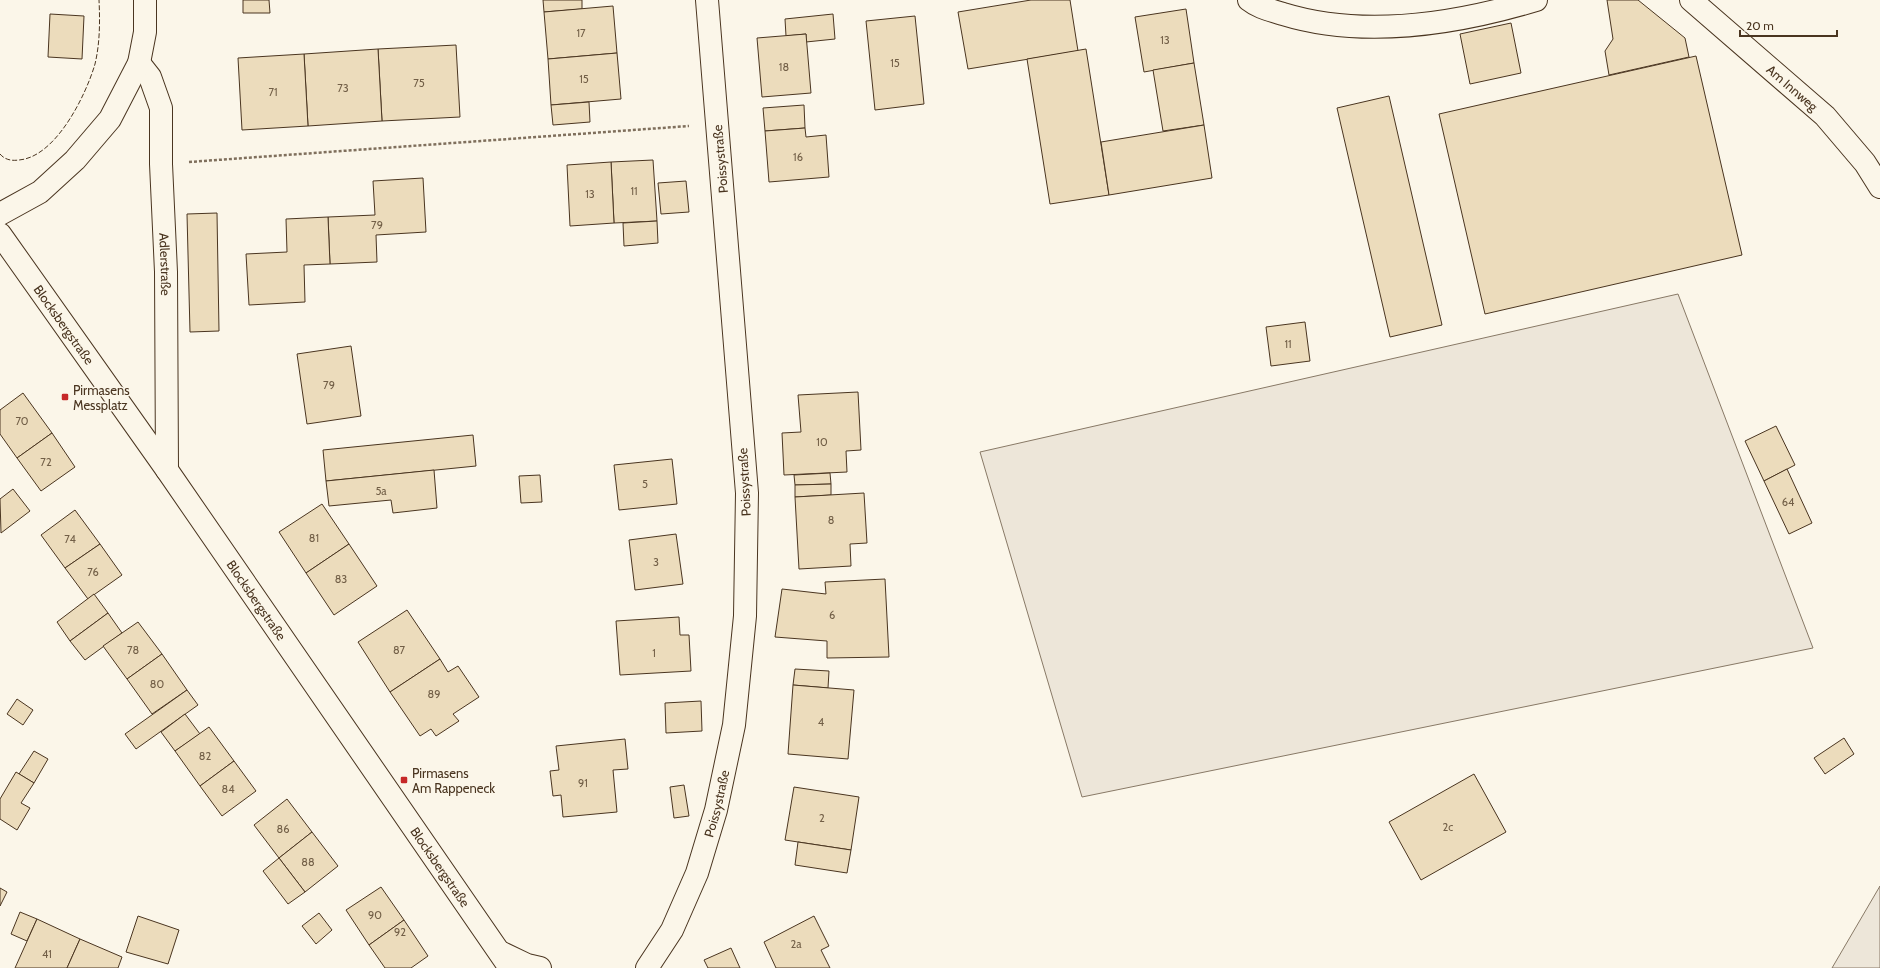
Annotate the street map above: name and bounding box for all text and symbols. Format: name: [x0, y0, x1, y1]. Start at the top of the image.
scale bar: [1740, 12, 1837, 38]
text: 20 m: [1746, 18, 1774, 33]
house number: 17: [576, 26, 586, 40]
house number: 13: [1160, 33, 1170, 47]
house number: 15: [890, 56, 900, 70]
house number: 18: [779, 60, 789, 74]
street label: Am Innweg: [1763, 61, 1822, 115]
house number: 15: [579, 72, 589, 86]
house number: 75: [413, 76, 425, 90]
house number: 73: [337, 81, 349, 95]
house number: 71: [268, 85, 278, 99]
street label: Poissystraße: [709, 124, 731, 194]
house number: 16: [793, 150, 803, 164]
house number: 11: [630, 184, 638, 198]
house number: 13: [585, 187, 595, 201]
house number: 79: [371, 218, 383, 232]
street label: Adlerstraße: [156, 232, 174, 296]
street label: Blocksbergstraße: [31, 282, 98, 368]
house number: 11: [1284, 337, 1292, 351]
house number: 79: [323, 378, 335, 392]
place label: Pirmasens Messplatz: [73, 382, 130, 413]
marker: Pirmasens Messplatz: [60, 392, 70, 402]
house number: 70: [15, 414, 29, 428]
house number: 10: [816, 435, 828, 449]
street label: Poissystraße: [734, 447, 754, 517]
house number: 72: [40, 455, 52, 469]
house number: 5: [642, 477, 648, 491]
house number: 5a: [375, 484, 387, 498]
house number: 64: [1782, 495, 1795, 509]
house number: 8: [828, 513, 834, 527]
house number: 81: [309, 531, 319, 545]
house number: 74: [64, 532, 76, 546]
house number: 3: [653, 555, 659, 569]
street label: Blocksbergstraße: [223, 557, 290, 643]
house number: 76: [87, 565, 99, 579]
house number: 83: [335, 572, 347, 586]
house number: 6: [829, 608, 835, 622]
house number: 78: [127, 643, 139, 657]
house number: 87: [393, 643, 406, 657]
house number: 1: [652, 646, 656, 660]
house number: 80: [150, 677, 164, 691]
house number: 89: [428, 687, 440, 701]
house number: 4: [818, 715, 825, 729]
house number: 82: [199, 749, 211, 763]
place label: Pirmasens Am Rappeneck: [412, 765, 495, 796]
street label: Poissystraße: [700, 768, 732, 839]
marker: Pirmasens Am Rappeneck: [399, 775, 409, 785]
house number: 91: [578, 776, 588, 790]
house number: 84: [221, 782, 235, 796]
house number: 2: [819, 811, 825, 825]
house number: 2c: [1443, 820, 1453, 834]
house number: 86: [277, 822, 289, 836]
street label: Blocksbergstraße: [407, 824, 474, 910]
house number: 88: [301, 855, 315, 869]
house number: 90: [368, 908, 382, 922]
house number: 92: [394, 925, 406, 939]
house number: 2a: [790, 937, 802, 951]
house number: 41: [42, 947, 52, 961]

